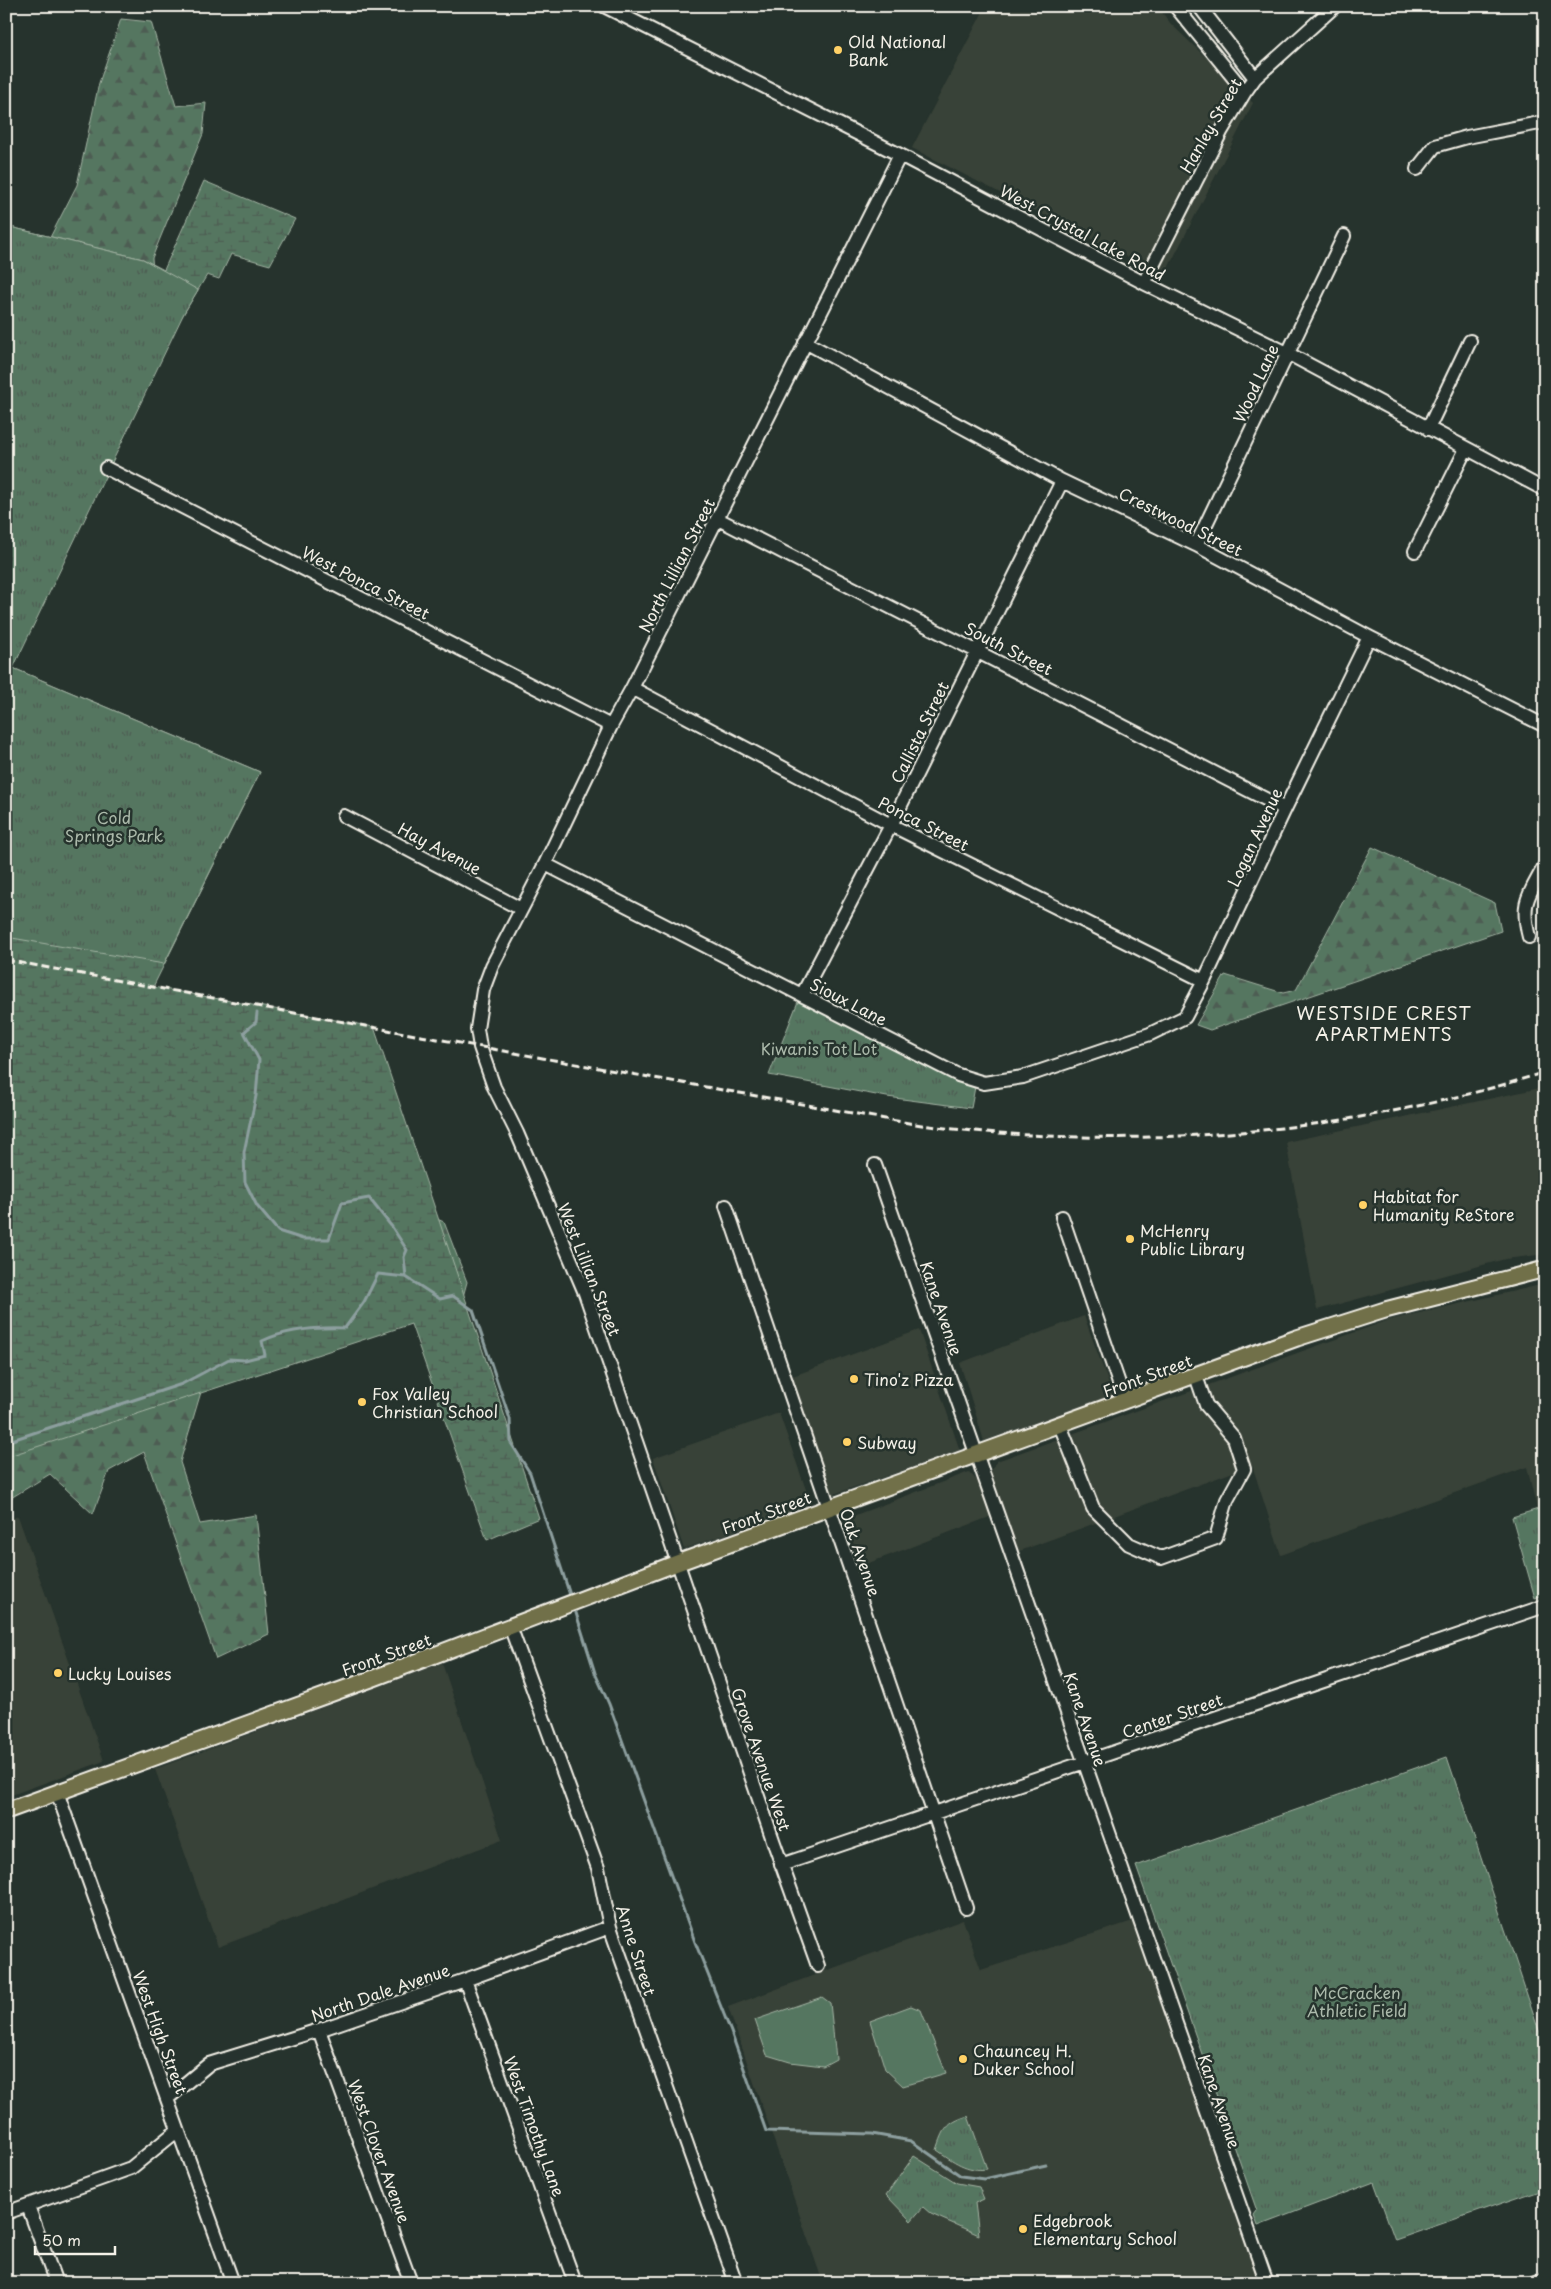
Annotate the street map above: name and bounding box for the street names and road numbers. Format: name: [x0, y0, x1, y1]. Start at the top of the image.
street label: Hanley Street: [1173, 73, 1247, 177]
street label: West Crystal Lake Road: [996, 178, 1170, 286]
street label: Wood Lane: [1226, 340, 1284, 426]
street label: Crestwood Street: [1115, 481, 1247, 562]
street label: North Lillian Street: [632, 493, 720, 636]
street label: West Ponca Street: [298, 539, 435, 625]
street label: South Street: [961, 615, 1058, 681]
street label: Callista Street: [884, 677, 954, 787]
street label: Logan Avenue: [1221, 783, 1288, 890]
street label: Ponca Street: [875, 790, 974, 856]
street label: Hay Avenue: [394, 816, 486, 880]
street label: Sioux Lane: [806, 971, 892, 1031]
street label: West Lillian Street: [552, 1199, 628, 1340]
street label: Kane Avenue: [915, 1258, 969, 1359]
street label: Front Street: [1099, 1348, 1195, 1402]
street label: Front Street: [718, 1485, 814, 1539]
street label: Oak Avenue: [835, 1505, 887, 1600]
street label: Front Street: [338, 1627, 434, 1681]
street label: Kane Avenue: [1059, 1669, 1113, 1770]
street label: Grove Avenue West: [726, 1684, 798, 1834]
street label: Center Street: [1119, 1686, 1226, 1743]
street label: Anne Street: [611, 1902, 663, 1999]
street label: North Dale Avenue: [307, 1957, 453, 2027]
street label: West High Street: [128, 1967, 195, 2098]
street label: Kane Avenue: [1193, 2051, 1247, 2152]
street label: West Timothy Lane: [498, 2052, 572, 2200]
street label: West Clover Avenue: [343, 2076, 417, 2226]

